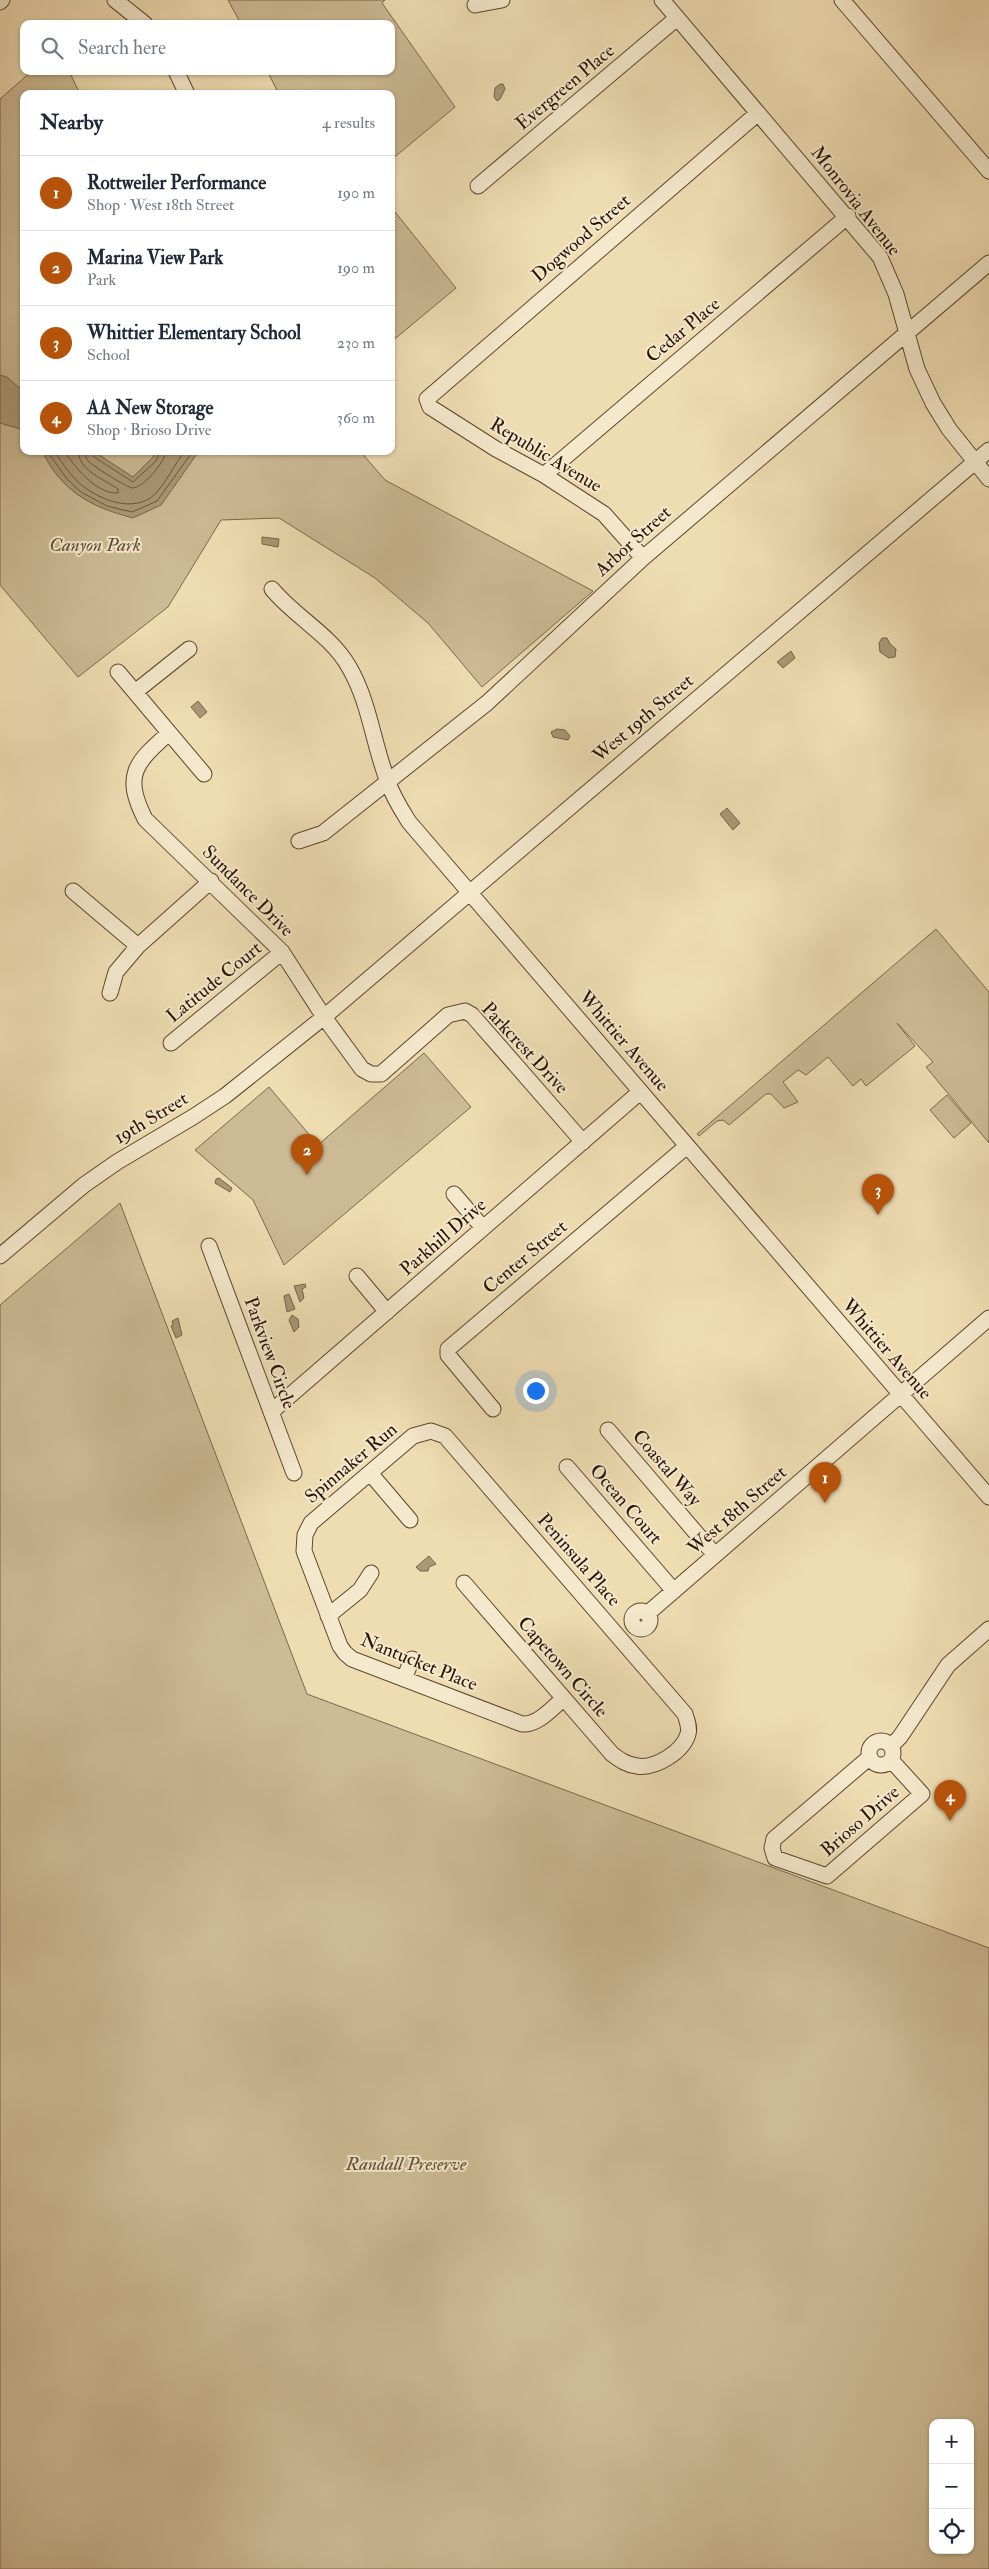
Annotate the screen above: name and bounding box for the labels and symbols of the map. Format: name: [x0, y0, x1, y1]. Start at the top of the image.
street label: Evergreen Place: [511, 39, 619, 135]
street label: Monrovia Avenue: [806, 141, 906, 261]
street label: Dogwood Street: [527, 189, 635, 287]
street label: Cedar Place: [641, 292, 725, 368]
street label: Republic Avenue: [485, 412, 606, 499]
street label: Arbor Street: [589, 500, 676, 582]
park label: Canyon Park: [49, 533, 141, 557]
street label: West 19th Street: [587, 669, 698, 768]
street label: Sundance Drive: [197, 840, 299, 942]
street label: Latitude Court: [161, 936, 267, 1028]
street label: Whittier Avenue: [573, 985, 674, 1096]
street label: Parkcrest Drive: [476, 997, 574, 1099]
street label: 19th Street: [110, 1087, 192, 1149]
pin: 2: [291, 1134, 323, 1175]
pin: 3: [862, 1174, 894, 1215]
street label: Parkhill Drive: [395, 1193, 491, 1281]
street label: Center Street: [478, 1215, 572, 1299]
street label: Whittier Avenue: [836, 1293, 937, 1404]
street label: Parkview Circle: [239, 1294, 301, 1412]
your location: [523, 1378, 549, 1404]
street label: Spinnaker Run: [300, 1417, 403, 1509]
street label: Coastal Way: [627, 1425, 707, 1512]
street label: Ocean Court: [585, 1459, 667, 1549]
street label: West 18th Street: [682, 1460, 792, 1560]
pin: 1: [809, 1462, 841, 1503]
street label: Peninsula Place: [532, 1508, 626, 1612]
street label: Capetown Circle: [512, 1612, 613, 1723]
street label: Nantucket Place: [357, 1628, 481, 1696]
street label: Brioso Drive: [816, 1780, 904, 1862]
pin: 4: [934, 1780, 966, 1821]
park label: Randall Preserve: [345, 2152, 467, 2176]

